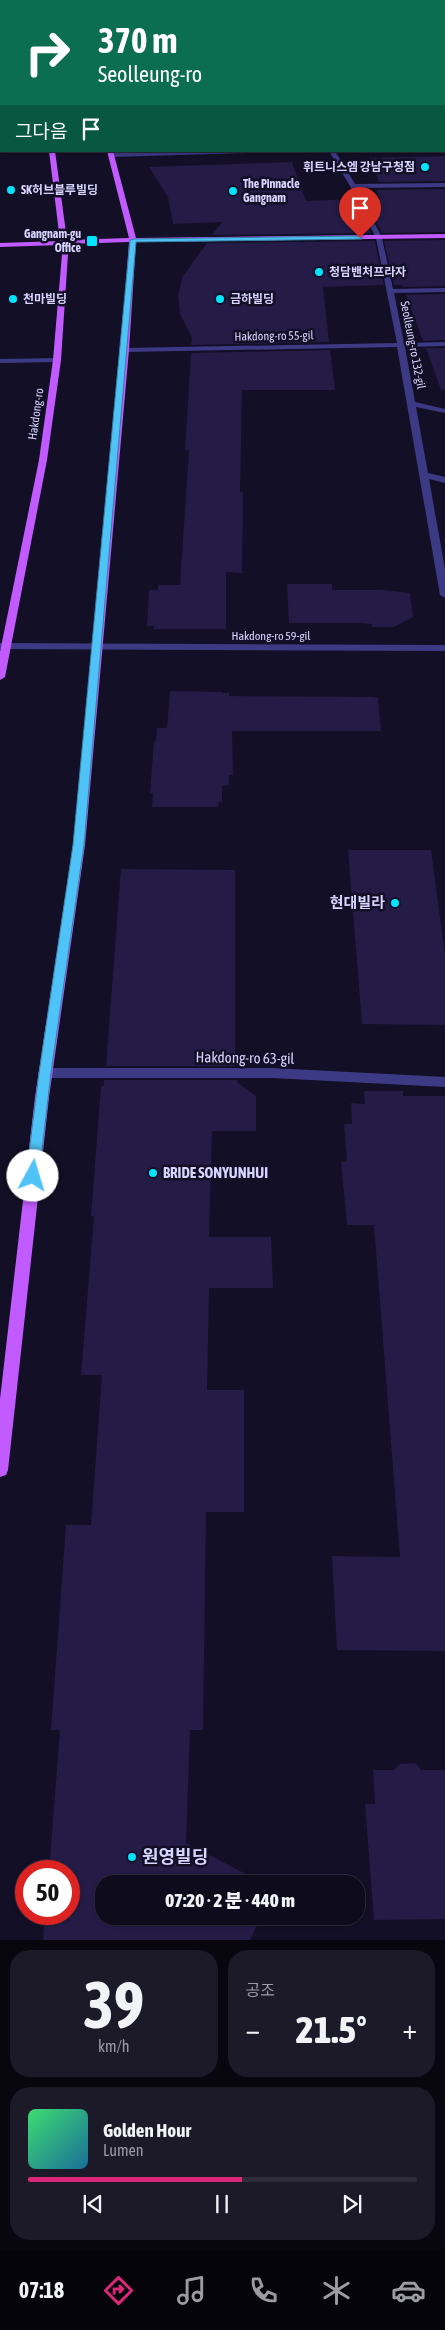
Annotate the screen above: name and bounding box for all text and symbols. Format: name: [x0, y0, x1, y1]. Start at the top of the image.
icon: right: [15, 20, 80, 85]
text: 370 m: [98, 20, 177, 60]
text: Seolleung-ro: [98, 61, 202, 87]
icon: arrive: [77, 115, 105, 143]
text: 그다음: [15, 120, 67, 142]
place label: 휘트니스엠 강남구청점: [303, 160, 415, 174]
marker: 휘트니스엠 강남구청점: [419, 161, 431, 173]
place label: The Pinnacle Gangnam: [243, 177, 300, 205]
place label: SK허브블루빌딩: [21, 183, 98, 197]
marker: SK허브블루빌딩: [5, 184, 17, 196]
marker: The Pinnacle Gangnam: [227, 185, 239, 197]
pin: [339, 187, 381, 238]
icon: arrive: [346, 194, 374, 222]
place label: Gangnam-gu Office: [24, 227, 82, 255]
marker: Gangnam-gu Office: [85, 234, 99, 248]
place label: 청담밴처프라자: [329, 265, 406, 279]
marker: 청담밴처프라자: [313, 266, 325, 278]
place label: 천마빌딩: [23, 292, 67, 306]
place label: 금하빌딩: [230, 292, 274, 306]
marker: 천마빌딩: [7, 293, 19, 305]
marker: 금하빌딩: [214, 293, 226, 305]
street label: Seolleung-ro 132-gil: [398, 300, 429, 391]
street label: Hakdong-ro 55-gil: [234, 328, 314, 344]
street label: Hakdong-ro: [25, 387, 47, 441]
street label: Hakdong-ro 59-gil: [231, 629, 311, 643]
place label: 현대빌라: [330, 894, 385, 911]
marker: 현대빌라: [389, 897, 401, 909]
street label: Hakdong-ro 63-gil: [195, 1048, 295, 1067]
position arrow: [6, 1149, 58, 1201]
place label: BRIDE SONYUNHUI: [163, 1164, 268, 1181]
marker: BRIDE SONYUNHUI: [147, 1167, 159, 1179]
place label: 원영빌딩: [142, 1846, 208, 1867]
marker: 원영빌딩: [126, 1851, 138, 1863]
speed limit sign: 50: [15, 1860, 80, 1925]
text: 07:20 · 2 분 · 440 m: [165, 1889, 295, 1911]
text: 39: [83, 1967, 144, 2042]
text: 공조: [246, 1981, 275, 1999]
text: 21.5°: [296, 2008, 367, 2051]
text: −: [246, 2013, 260, 2045]
text: +: [402, 2013, 417, 2045]
text: km/h: [98, 2037, 130, 2055]
text: Golden Hour: [103, 2119, 191, 2141]
text: Lumen: [103, 2141, 143, 2159]
icon: previous: [79, 2190, 107, 2218]
icon: pause: [208, 2190, 236, 2218]
icon: next: [338, 2190, 366, 2218]
icon: directions: [101, 2273, 136, 2308]
icon: music: [174, 2273, 209, 2308]
icon: phone: [246, 2273, 281, 2308]
icon: climate: [319, 2273, 354, 2308]
icon: car: [391, 2273, 426, 2308]
text: 07:18: [19, 2277, 64, 2303]

